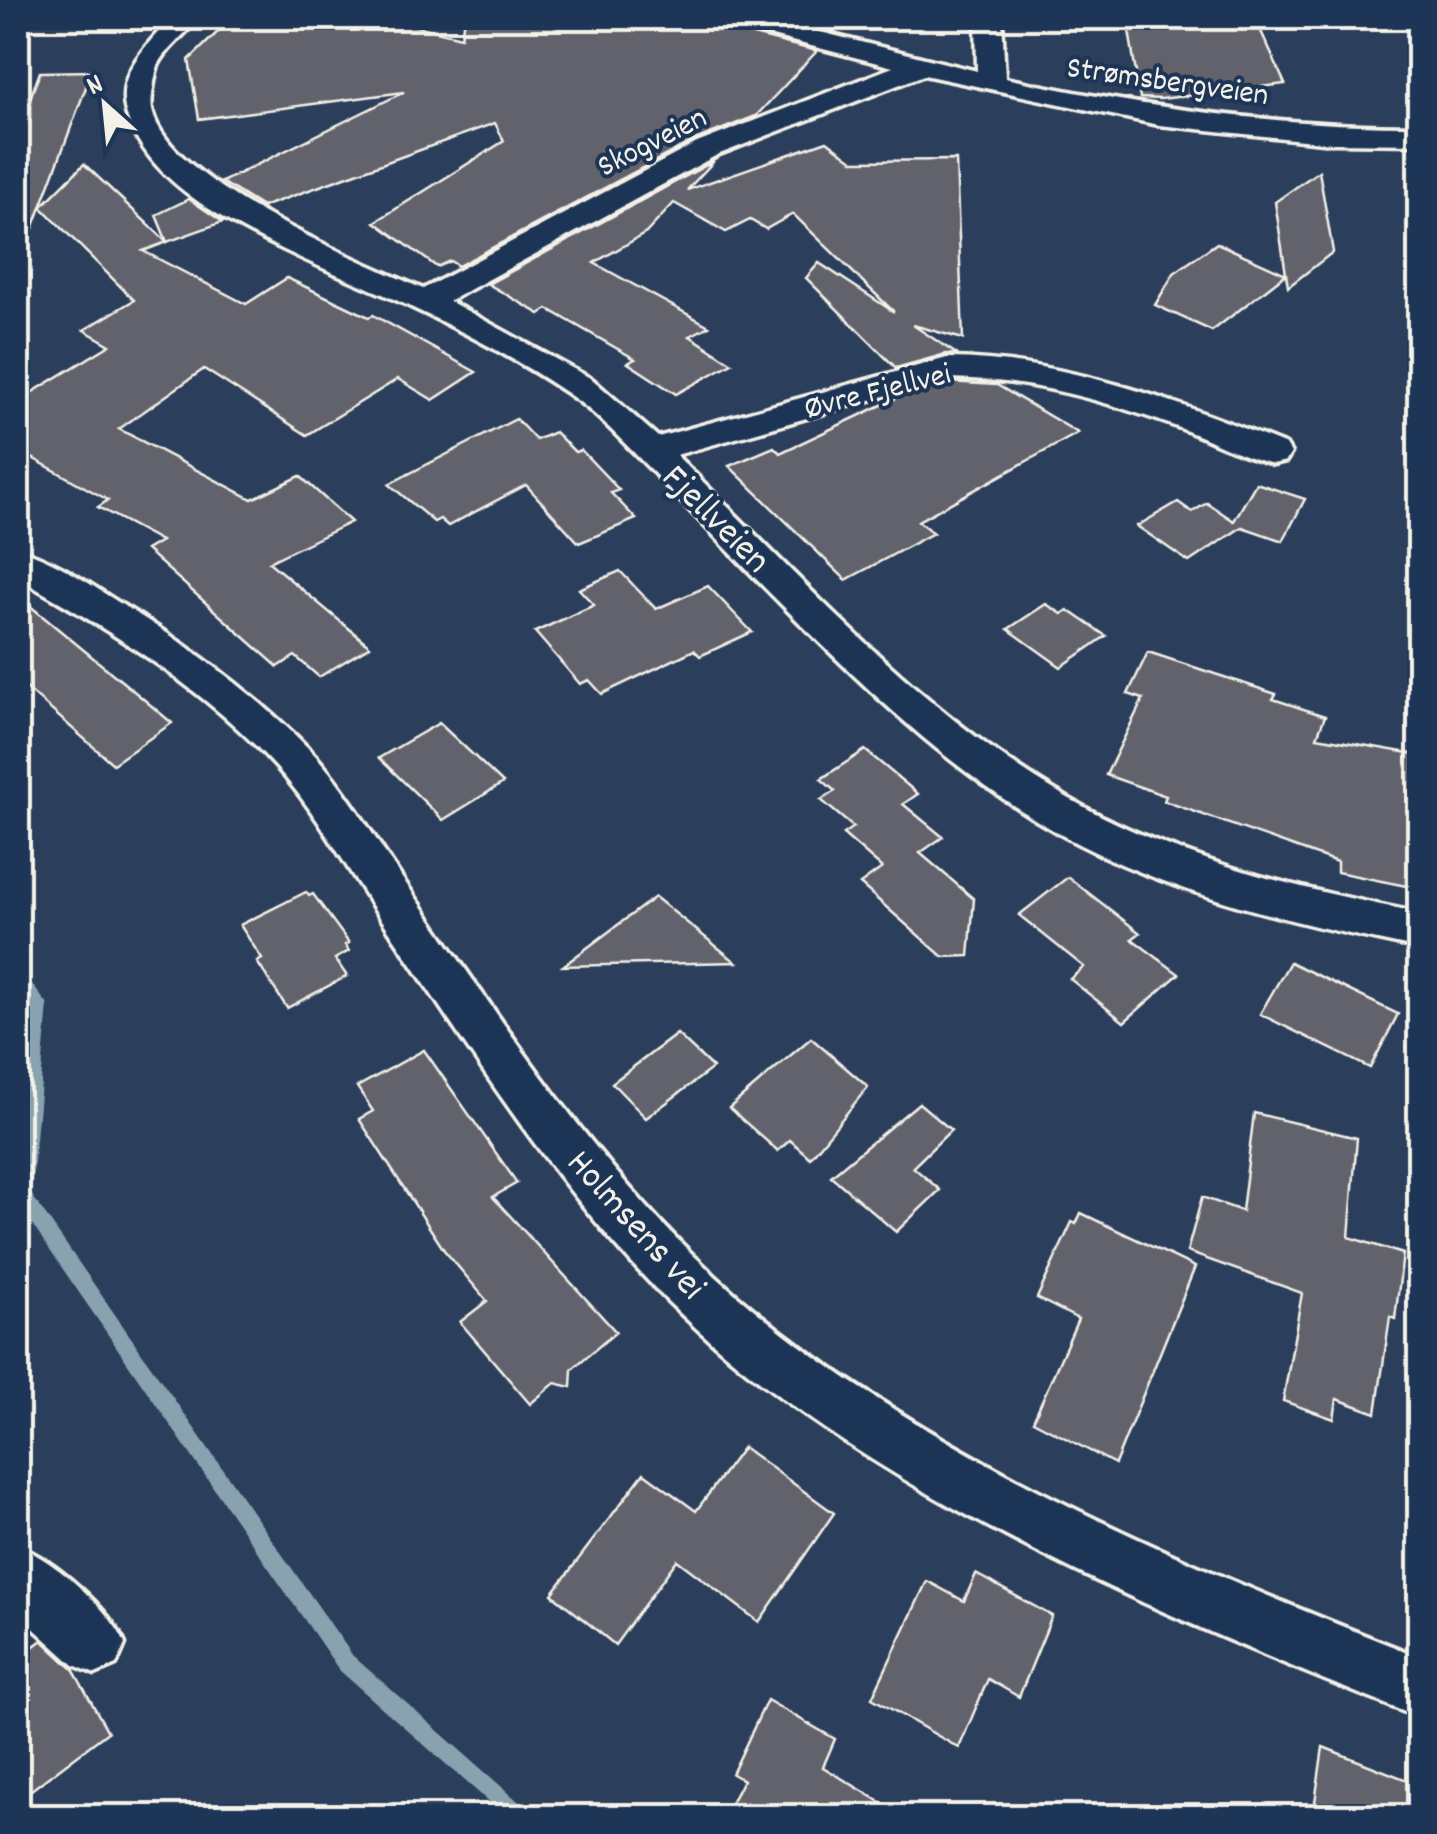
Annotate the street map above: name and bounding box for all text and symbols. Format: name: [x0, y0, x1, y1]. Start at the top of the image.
street label: Strømsbergveien: [1063, 47, 1271, 121]
north arrow: [55, 55, 155, 155]
text: N: [81, 66, 111, 108]
street label: Skogveien: [590, 97, 716, 192]
street label: Øvre Fjellvei: [800, 353, 956, 434]
street label: Fjellveien: [647, 454, 781, 588]
street label: Holmsens vei: [551, 1139, 717, 1314]

